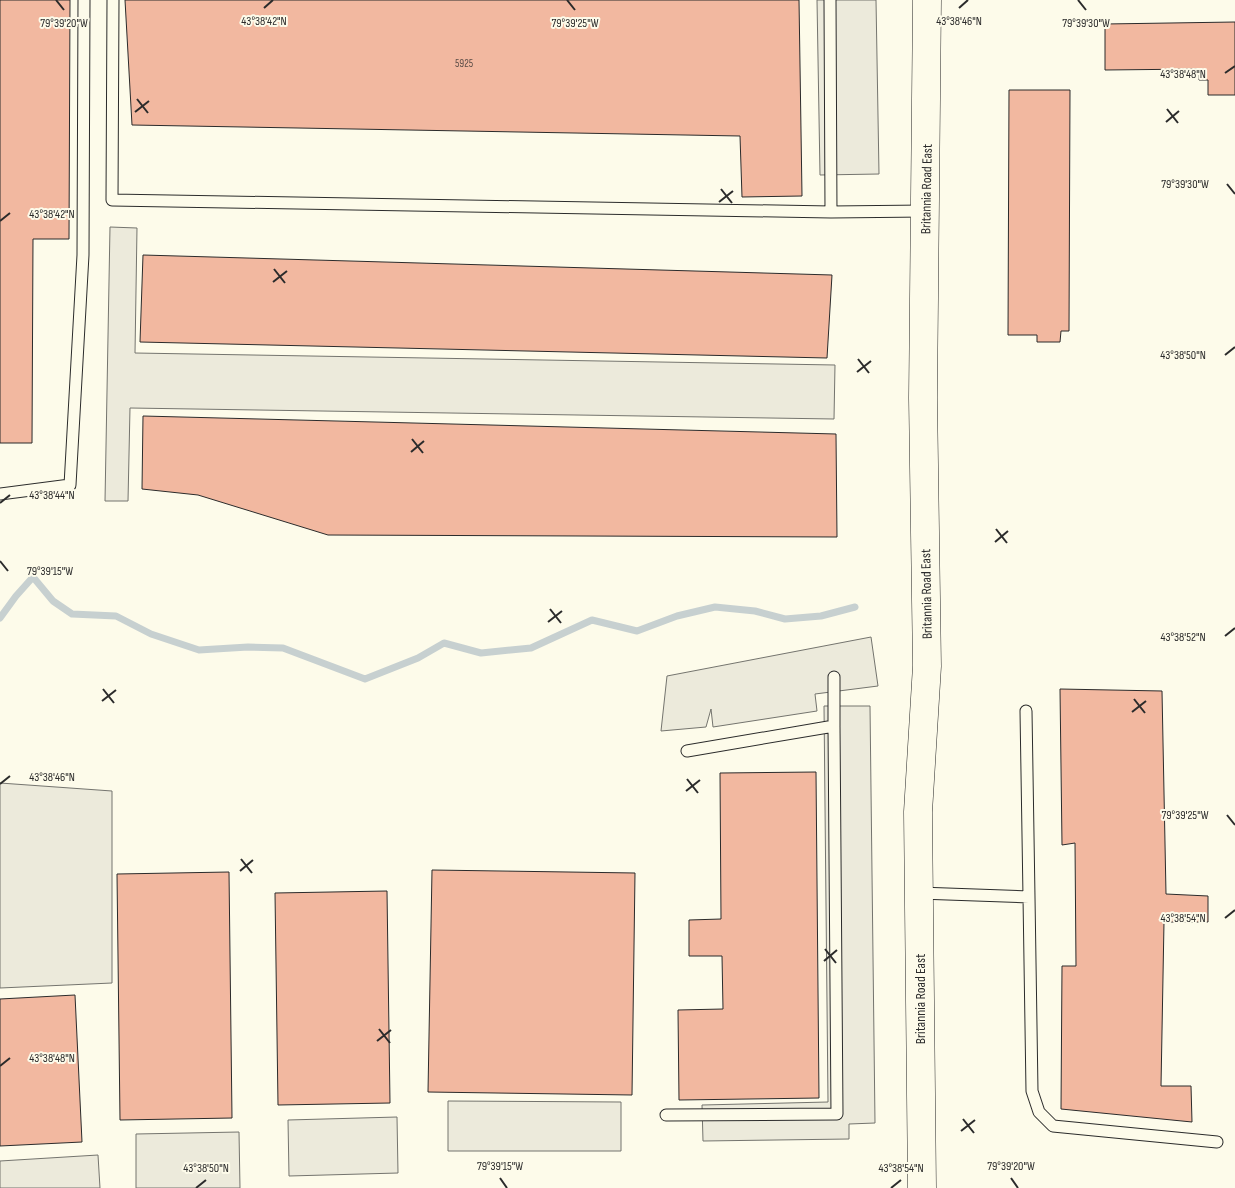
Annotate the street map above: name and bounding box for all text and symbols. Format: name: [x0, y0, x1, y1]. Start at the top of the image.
text: 43°38'42"N: [241, 14, 287, 29]
text: 43°38'46"N: [936, 14, 982, 29]
text: 79°39'20"W: [40, 16, 88, 31]
text: 79°39'25"W: [552, 16, 599, 31]
text: 79°39'30"W: [1062, 16, 1110, 31]
house number: 5925: [455, 57, 473, 70]
text: 43°38'48"N: [1160, 67, 1206, 82]
street label: Britannia Road East: [917, 144, 936, 234]
text: 79°39'30"W: [1161, 177, 1209, 192]
text: 43°38'42"N: [29, 207, 75, 222]
text: 43°38'50"N: [1160, 348, 1206, 363]
text: 43°38'44"N: [29, 488, 75, 503]
street label: Britannia Road East: [917, 549, 936, 639]
text: 79°39'15"W: [27, 564, 73, 579]
text: 43°38'52"N: [1160, 630, 1206, 645]
text: 43°38'46"N: [29, 770, 75, 785]
text: 79°39'25"W: [1162, 808, 1209, 823]
text: 43°38'54"N: [1160, 911, 1206, 926]
street label: Britannia Road East: [912, 954, 929, 1044]
text: 43°38'48"N: [29, 1051, 75, 1066]
text: 79°39'15"W: [477, 1159, 523, 1174]
text: 79°39'20"W: [987, 1159, 1035, 1174]
text: 43°38'50"N: [183, 1161, 229, 1176]
text: 43°38'54"N: [878, 1161, 924, 1176]

